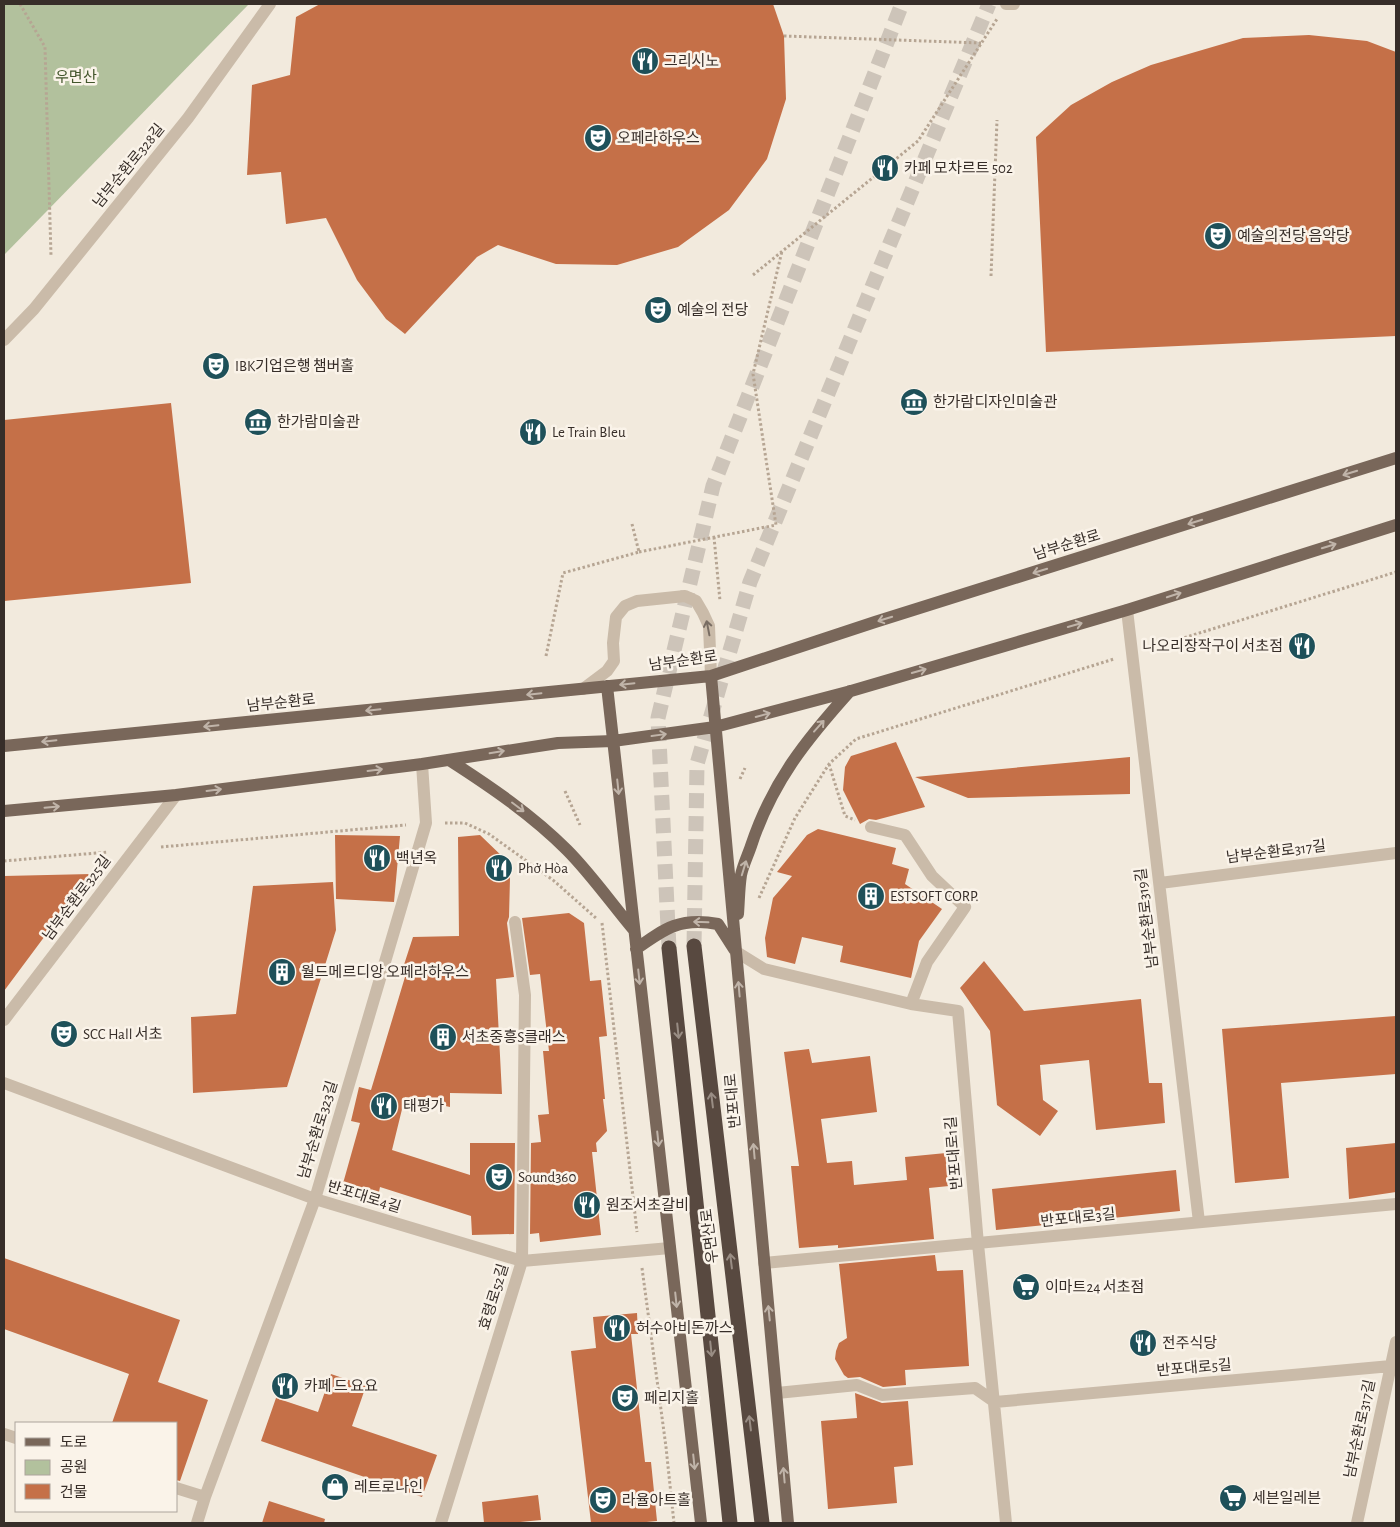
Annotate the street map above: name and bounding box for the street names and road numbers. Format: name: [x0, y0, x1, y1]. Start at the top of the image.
street label: 남부순환로328길: [89, 120, 167, 211]
street label: 남부순환로: [1031, 526, 1102, 562]
street label: 남부순환로: [648, 647, 718, 673]
street label: 남부순환로: [246, 690, 316, 714]
street label: 남부순환로317길: [1225, 836, 1327, 866]
street label: 남부순환로325길: [39, 852, 114, 943]
street label: 남부순환로319길: [1131, 867, 1161, 969]
street label: 반포대로: [722, 1073, 743, 1129]
street label: 남부순환로323길: [294, 1078, 340, 1181]
street label: 반포대로1길: [942, 1115, 965, 1191]
street label: 반포대로4길: [325, 1178, 403, 1215]
street label: 반포대로3길: [1040, 1206, 1116, 1229]
street label: 우면산로: [698, 1208, 721, 1264]
street label: 효령로52길: [476, 1262, 511, 1332]
street label: 반포대로5길: [1156, 1356, 1232, 1379]
street label: 남부순환로317길: [1340, 1378, 1378, 1480]

